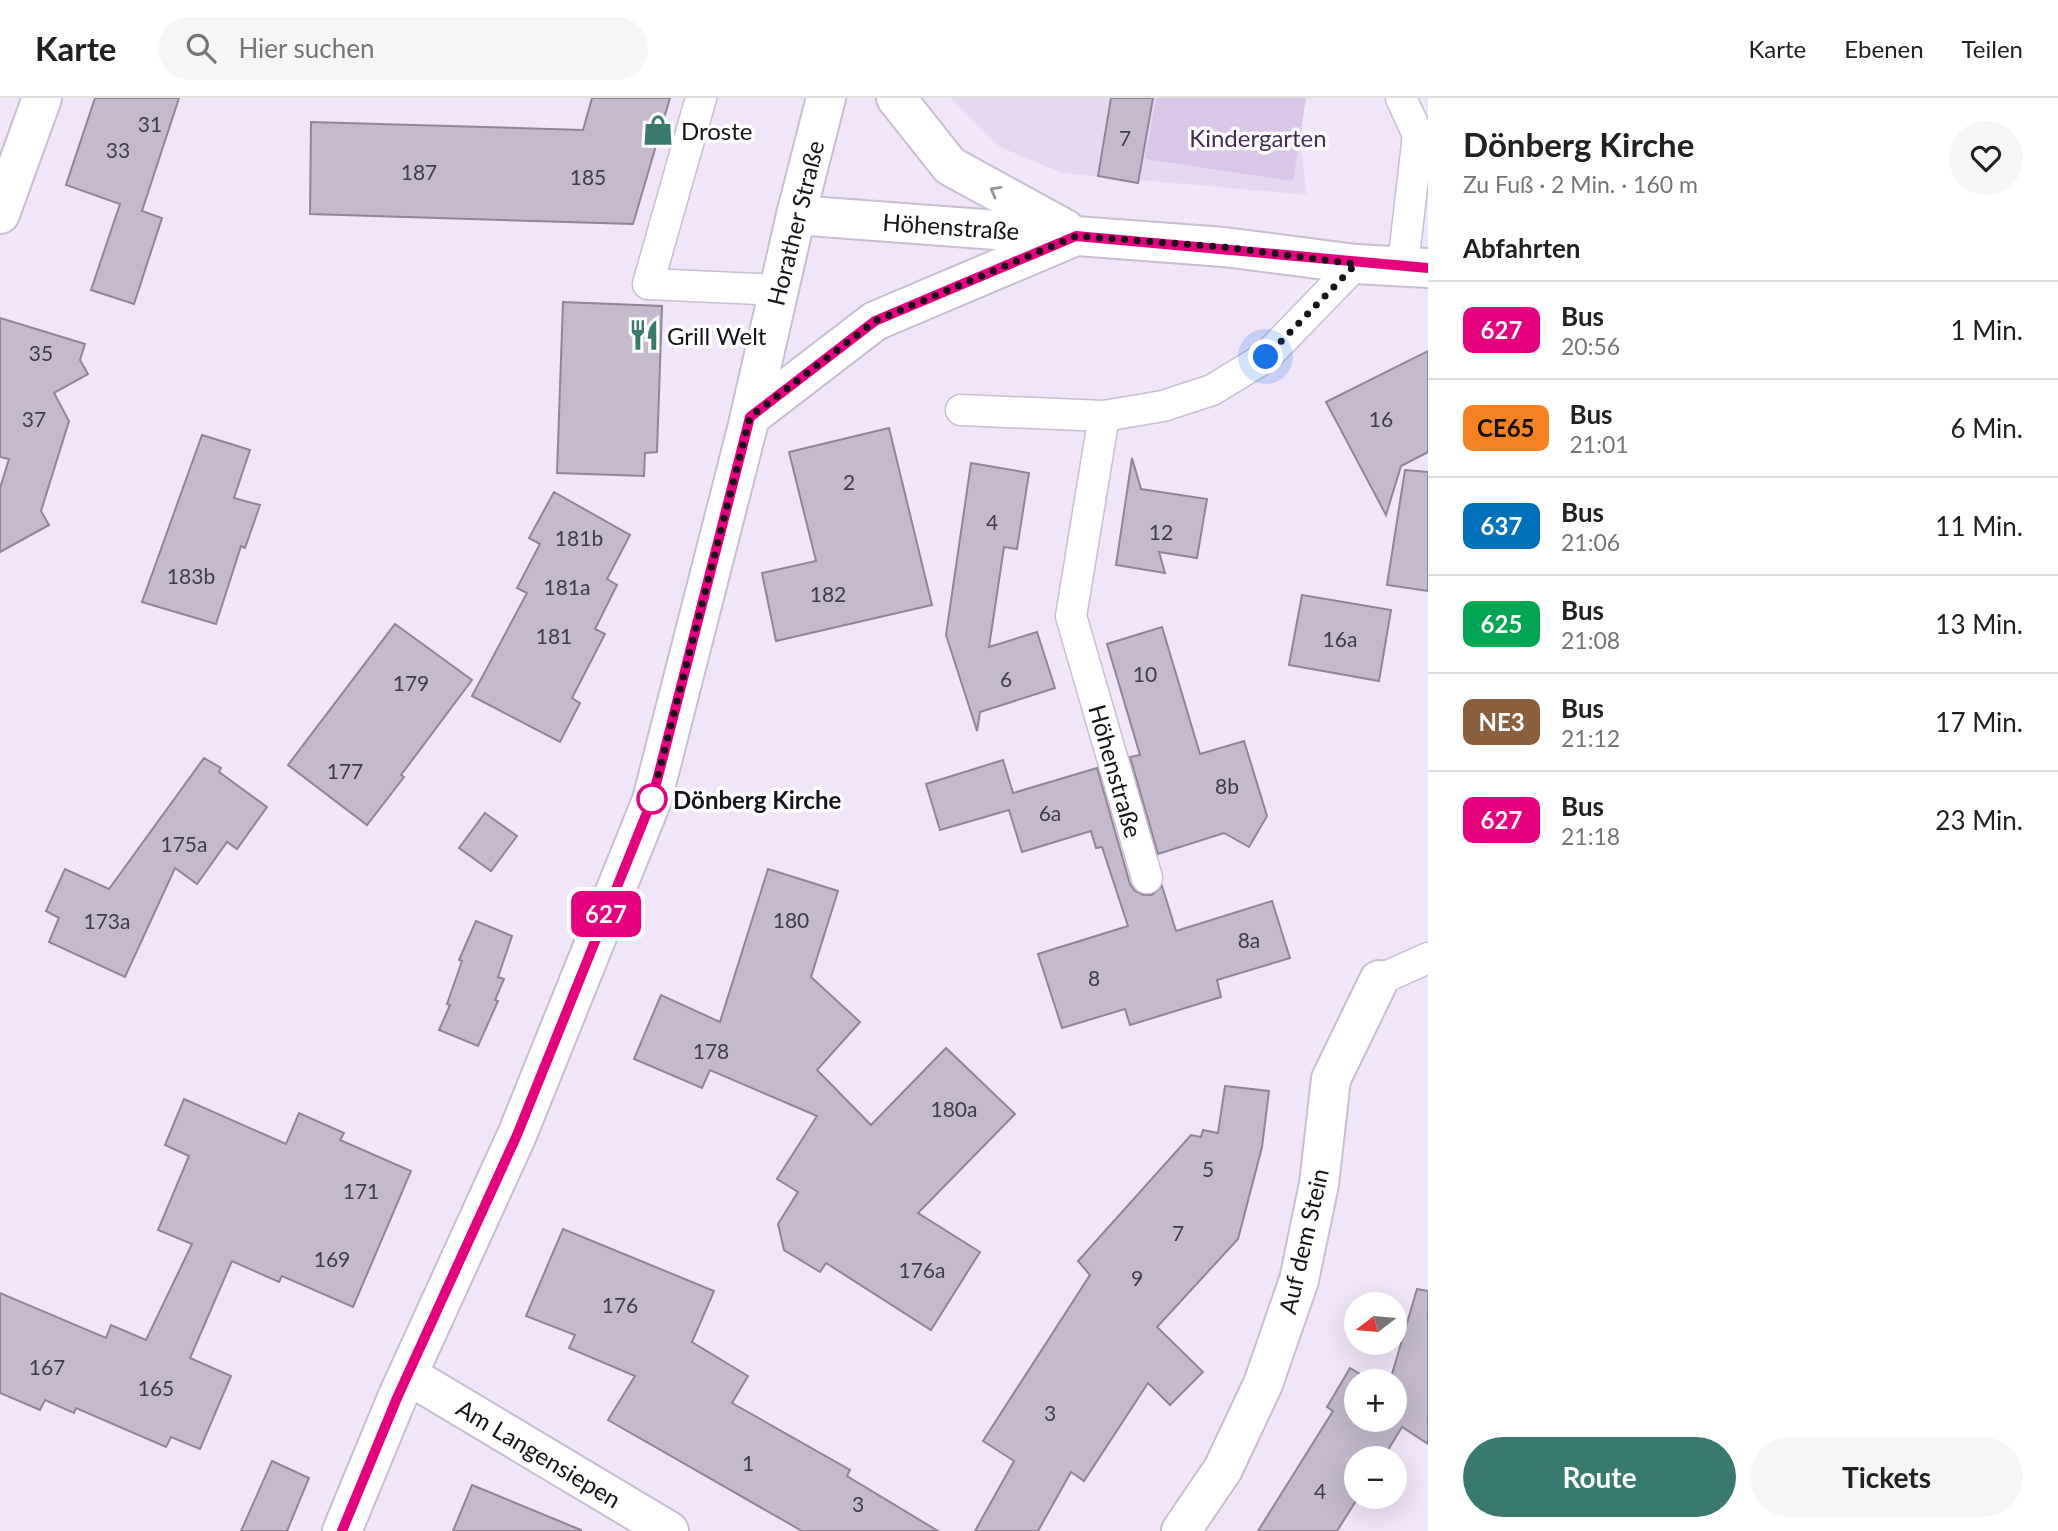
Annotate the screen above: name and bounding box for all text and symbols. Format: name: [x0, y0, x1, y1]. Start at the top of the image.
search box: [158, 17, 648, 80]
text: Karte: [35, 28, 116, 68]
icon: search: [182, 29, 220, 67]
text: Hier suchen: [238, 32, 375, 64]
text: Karte: [1749, 34, 1806, 63]
text: Ebenen: [1844, 34, 1924, 63]
text: Teilen: [1962, 34, 2023, 63]
house number: 31: [138, 111, 162, 136]
shop icon: Droste: [641, 113, 675, 147]
place label: Droste: [681, 116, 752, 145]
button: heart: [1949, 121, 2023, 195]
park label: Kindergarten: [1189, 123, 1327, 152]
text: Dönberg Kirche: [1463, 124, 1694, 164]
house number: 7: [1119, 125, 1131, 150]
house number: 33: [106, 137, 130, 162]
street label: Horather Straße: [760, 137, 830, 309]
house number: 187: [401, 159, 437, 184]
house number: 185: [570, 164, 606, 189]
text: Zu Fuß · 2 Min. · 160 m: [1463, 170, 1698, 198]
one-way arrow: [990, 186, 1002, 199]
street label: Höhenstraße: [882, 207, 1020, 245]
text: Abfahrten: [1463, 232, 1581, 264]
text: Bus: [1561, 300, 1604, 332]
text: 1 Min.: [1950, 314, 2023, 346]
text: 627: [1481, 315, 1522, 344]
restaurant icon: Grill Welt: [627, 318, 661, 352]
place label: Grill Welt: [667, 321, 767, 350]
text: 20:56: [1561, 332, 1620, 360]
your location: [1248, 339, 1283, 374]
house number: 35: [29, 340, 53, 365]
text: Bus: [1570, 398, 1613, 430]
house number: 37: [22, 406, 46, 431]
house number: 16: [1369, 406, 1393, 431]
text: 6 Min.: [1950, 412, 2023, 444]
text: CE65: [1477, 413, 1535, 442]
text: 21:01: [1570, 430, 1629, 458]
house number: 2: [843, 469, 855, 494]
text: Bus: [1561, 496, 1604, 528]
house number: 4: [986, 509, 998, 534]
text: 11 Min.: [1935, 510, 2023, 542]
text: 637: [1481, 511, 1522, 540]
house number: 12: [1149, 519, 1173, 544]
house number: 181b: [555, 525, 603, 550]
text: 21:06: [1561, 528, 1620, 556]
house number: 183b: [167, 563, 215, 588]
house number: 181a: [544, 574, 590, 599]
house number: 182: [810, 581, 846, 606]
text: Bus: [1561, 594, 1604, 626]
text: 13 Min.: [1935, 608, 2023, 640]
text: 625: [1481, 609, 1522, 638]
house number: 181: [536, 623, 572, 648]
house number: 16a: [1323, 626, 1357, 651]
text: 21:08: [1561, 626, 1620, 654]
house number: 10: [1133, 661, 1157, 686]
house number: 6: [1000, 666, 1012, 691]
house number: 179: [393, 670, 429, 695]
text: Bus: [1561, 692, 1604, 724]
street label: Höhenstraße: [1083, 701, 1149, 841]
text: 17 Min.: [1935, 706, 2023, 738]
text: NE3: [1478, 707, 1525, 736]
text: 21:12: [1561, 724, 1620, 752]
house number: 177: [327, 758, 363, 783]
house number: 8b: [1215, 773, 1239, 798]
marker: Dönberg Kirche: [637, 784, 667, 814]
place label: Dönberg Kirche: [673, 785, 841, 814]
text: Bus: [1561, 790, 1604, 822]
house number: 6a: [1039, 800, 1061, 825]
text: 23 Min.: [1935, 804, 2023, 836]
text: 627: [1481, 805, 1522, 834]
text: 21:18: [1561, 822, 1620, 850]
house number: 175a: [161, 831, 207, 856]
line badge: 627: [566, 891, 646, 937]
text: 627: [585, 899, 627, 928]
house number: 180: [773, 907, 809, 932]
house number: 173a: [84, 908, 130, 933]
house number: 8a: [1238, 927, 1260, 952]
house number: 8: [1088, 965, 1100, 990]
house number: 178: [693, 1038, 729, 1063]
house number: 180a: [931, 1096, 977, 1121]
house number: 5: [1202, 1156, 1214, 1181]
street label: Auf dem Stein: [1272, 1165, 1334, 1317]
house number: 171: [343, 1178, 379, 1203]
house number: 7: [1172, 1220, 1184, 1245]
house number: 169: [314, 1246, 350, 1271]
house number: 176a: [899, 1257, 945, 1282]
house number: 9: [1131, 1265, 1143, 1290]
house number: 176: [602, 1292, 638, 1317]
north arrow: [1344, 1292, 1407, 1354]
map controls: [1344, 1292, 1407, 1509]
house number: 167: [29, 1354, 65, 1379]
button: +: [1344, 1369, 1407, 1432]
house number: 165: [138, 1375, 174, 1400]
street label: Am Langensiepen: [452, 1393, 626, 1513]
house number: 3: [1044, 1400, 1056, 1425]
button: Route: [1463, 1437, 1736, 1517]
button: Tickets: [1750, 1437, 2023, 1517]
button: −: [1344, 1446, 1407, 1509]
house number: 1: [742, 1450, 754, 1475]
house number: 4: [1314, 1478, 1326, 1503]
house number: 3: [852, 1491, 864, 1516]

